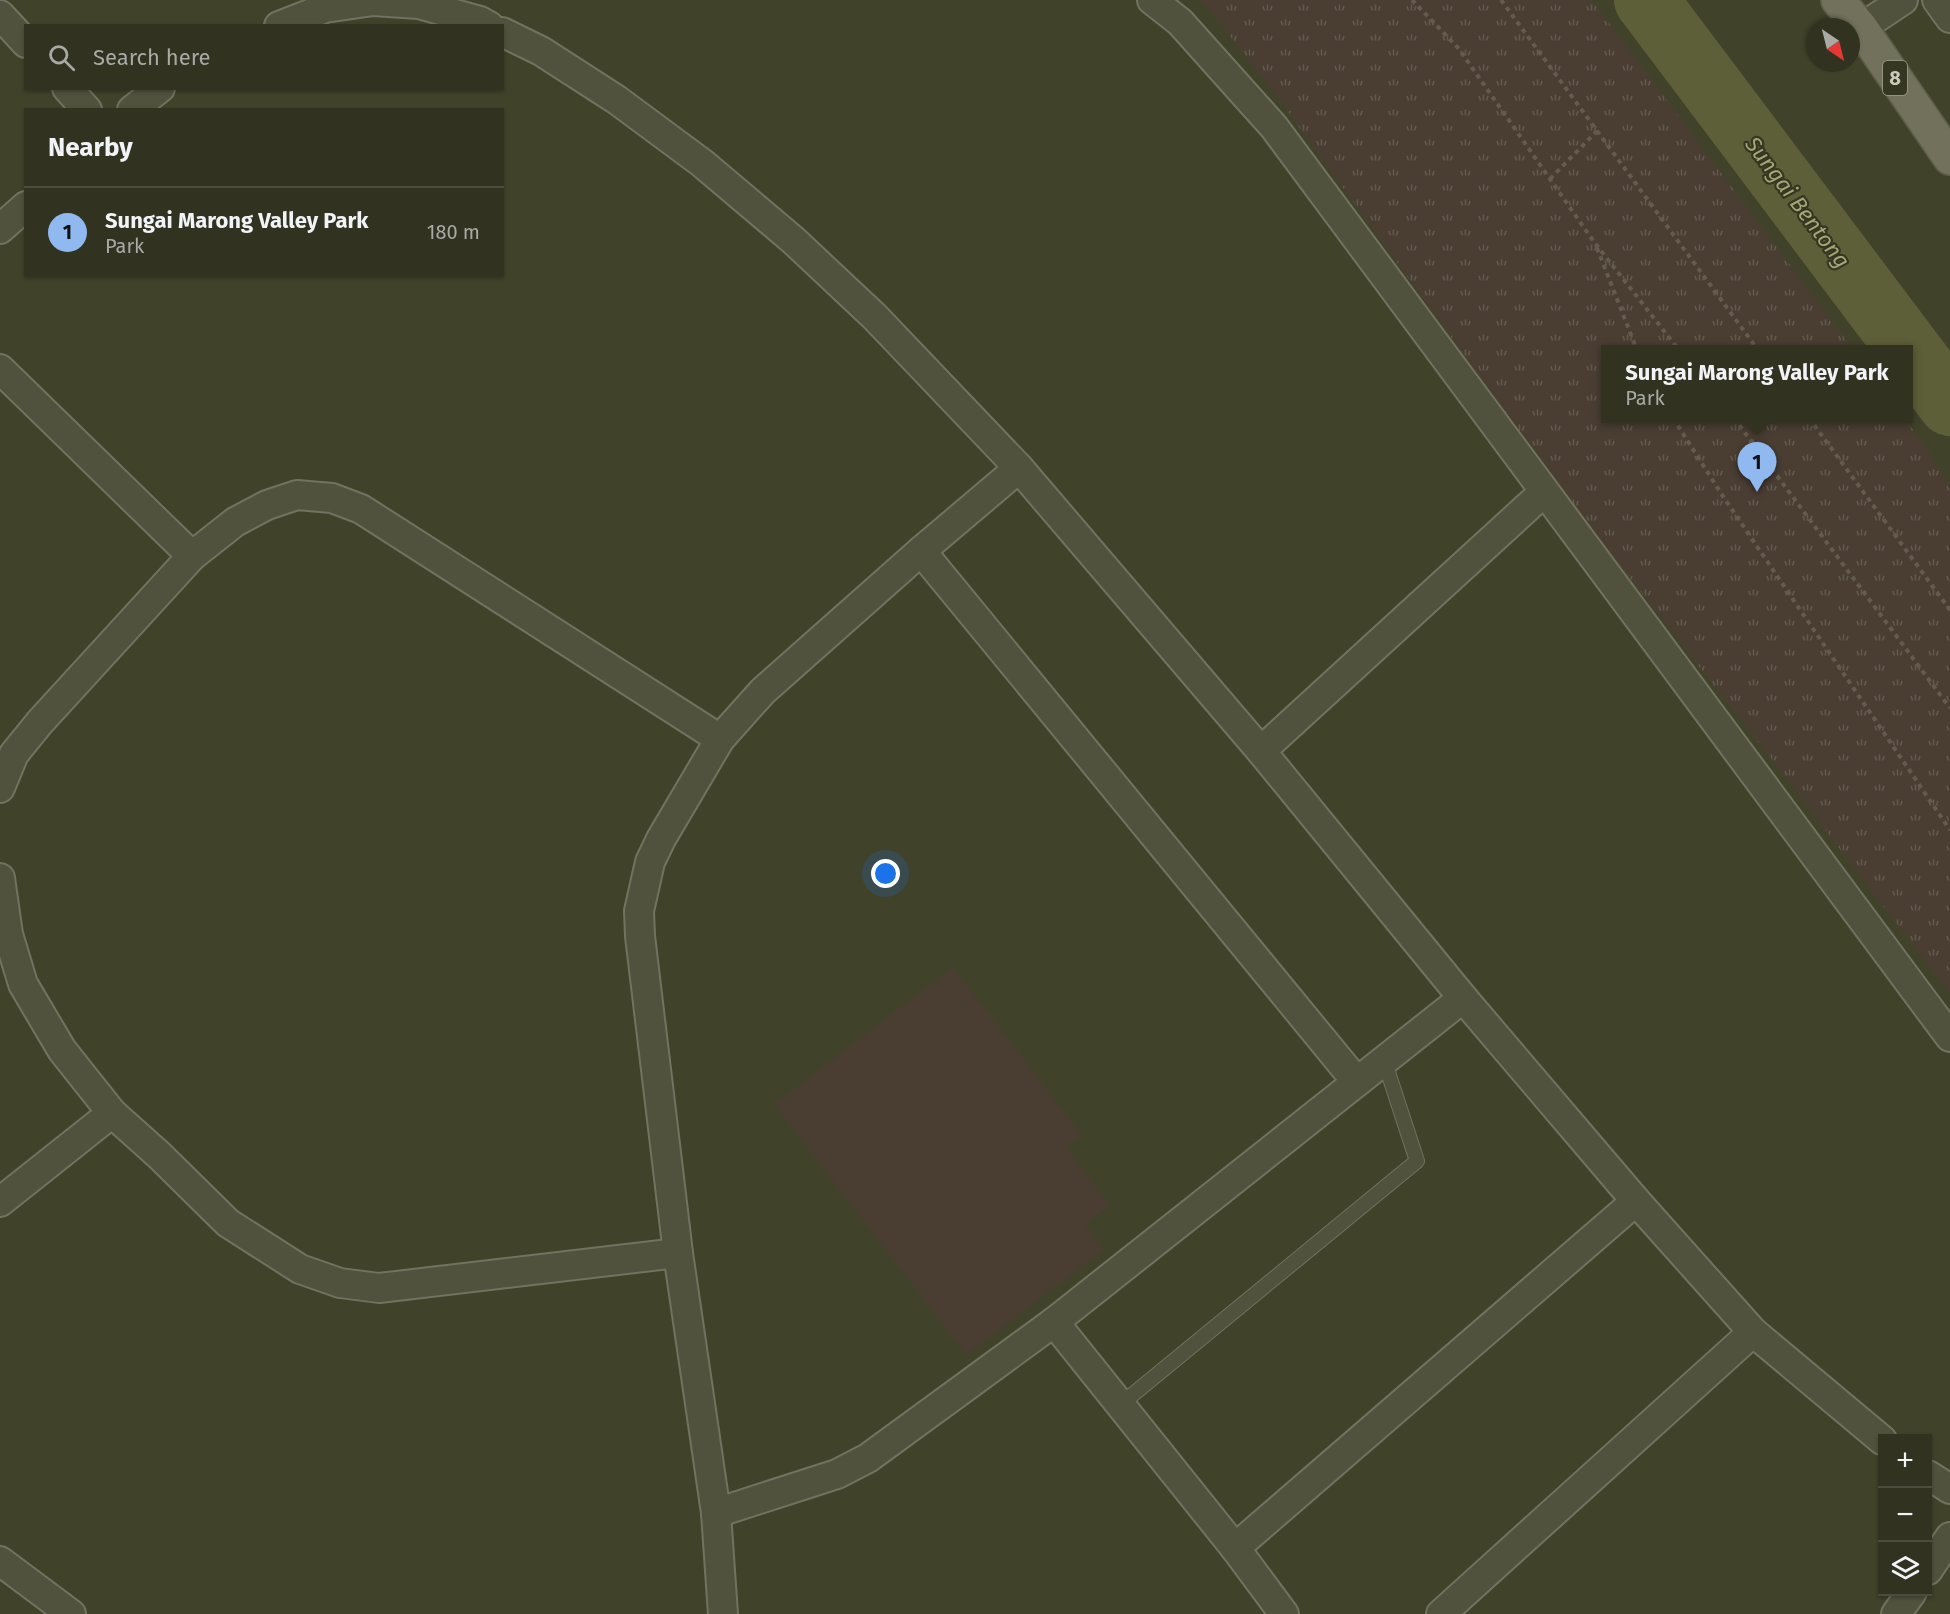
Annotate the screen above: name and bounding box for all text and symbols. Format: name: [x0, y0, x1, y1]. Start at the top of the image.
north arrow: [1806, 18, 1860, 72]
search box: [24, 24, 504, 90]
icon: search: [45, 41, 78, 74]
text: Search here: [93, 44, 211, 71]
road number: 8: [1883, 61, 1907, 95]
water label: Sungai Bentong: [1739, 131, 1856, 273]
text: Nearby: [48, 132, 133, 163]
text: Sungai Marong Valley Park: [105, 207, 368, 234]
text: 1: [63, 220, 72, 244]
text: 180 m: [427, 220, 480, 244]
text: Park: [105, 234, 144, 258]
popup: [1601, 345, 1913, 423]
text: Sungai Marong Valley Park: [1625, 359, 1889, 386]
text: Park: [1625, 386, 1665, 410]
pin: 1: [1738, 442, 1776, 492]
your location: [871, 859, 900, 888]
map controls: [1878, 1434, 1932, 1596]
button: +: [1878, 1434, 1932, 1488]
button: −: [1878, 1488, 1932, 1542]
button: layers: [1878, 1542, 1932, 1596]

